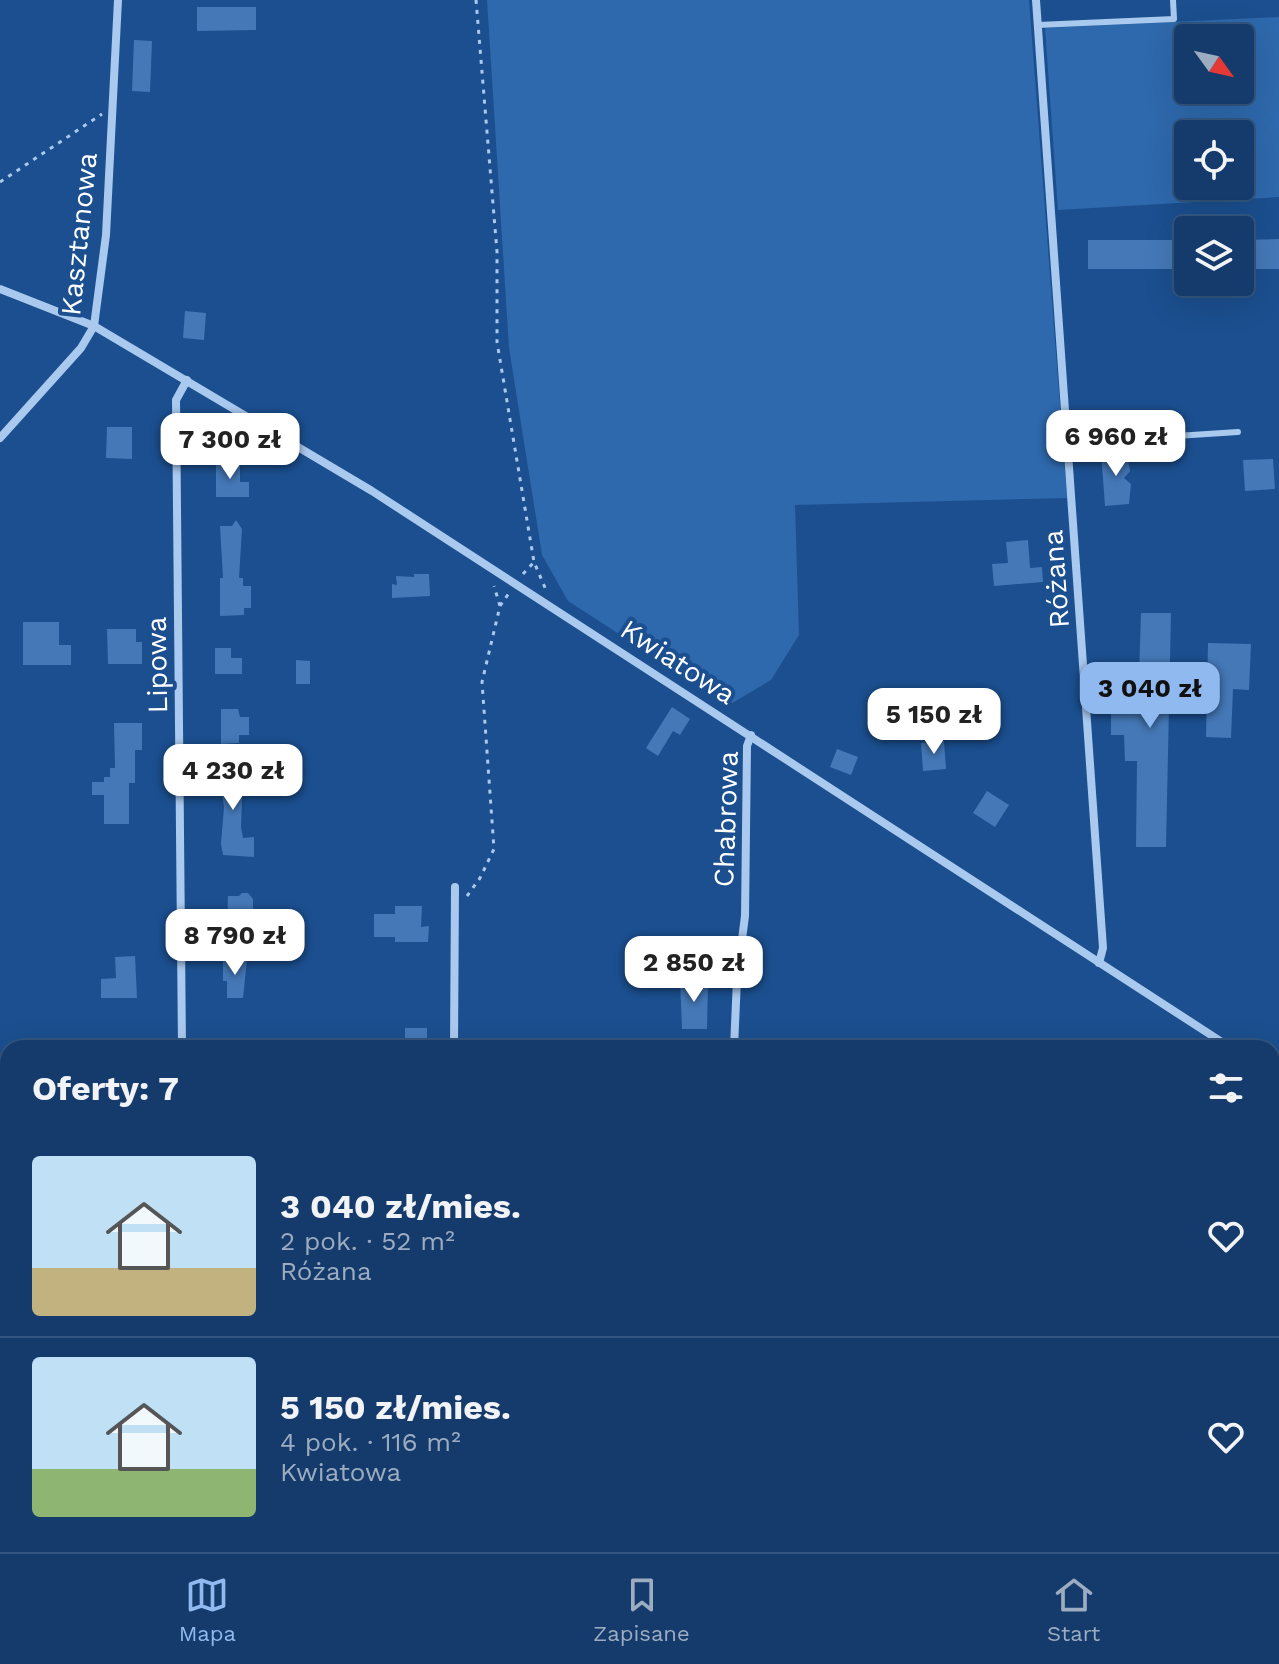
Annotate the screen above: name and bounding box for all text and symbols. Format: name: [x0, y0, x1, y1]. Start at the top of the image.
north arrow: [1174, 24, 1254, 104]
map controls: [1174, 24, 1254, 296]
button: locate: [1174, 120, 1254, 200]
street label: Kasztanowa: [54, 151, 104, 317]
button: layers: [1174, 216, 1254, 296]
pin: 6 960 zł: [1033, 410, 1199, 478]
pin: 7 300 zł: [147, 413, 313, 481]
text: 6 960 zł: [1064, 421, 1168, 451]
text: 7 300 zł: [179, 424, 281, 454]
street label: Różana: [1036, 528, 1076, 629]
street label: Kwiatowa: [614, 613, 742, 711]
street label: Lipowa: [140, 616, 174, 714]
pin: 3 040 zł: [1067, 662, 1233, 730]
text: 3 040 zł: [1098, 673, 1202, 703]
pin: 5 150 zł: [851, 688, 1017, 756]
text: 5 150 zł: [886, 699, 982, 729]
pin: 4 230 zł: [150, 744, 316, 812]
street label: Chabrowa: [707, 750, 745, 888]
text: 4 230 zł: [181, 755, 285, 785]
pin: 8 790 zł: [152, 909, 318, 977]
text: 8 790 zł: [184, 920, 286, 950]
pin: 2 850 zł: [611, 936, 777, 1004]
text: 2 850 zł: [643, 947, 745, 977]
icon: filters: [1204, 1066, 1248, 1110]
text: Oferty: 7: [32, 1068, 179, 1108]
text: 3 040 zł/mies.: [280, 1186, 521, 1226]
icon: home: [96, 1188, 192, 1284]
icon: heart: [1204, 1214, 1248, 1258]
text: 2 pok. · 52 m²: [280, 1226, 455, 1256]
text: Różana: [280, 1256, 372, 1286]
text: 5 150 zł/mies.: [280, 1387, 511, 1427]
icon: home: [96, 1389, 192, 1485]
icon: heart: [1204, 1415, 1248, 1459]
text: 4 pok. · 116 m²: [280, 1427, 461, 1457]
text: Kwiatowa: [280, 1457, 401, 1487]
tab: Mapa: [179, 1573, 236, 1646]
tab: Zapisane: [593, 1573, 690, 1646]
tab: Start: [1047, 1573, 1100, 1646]

